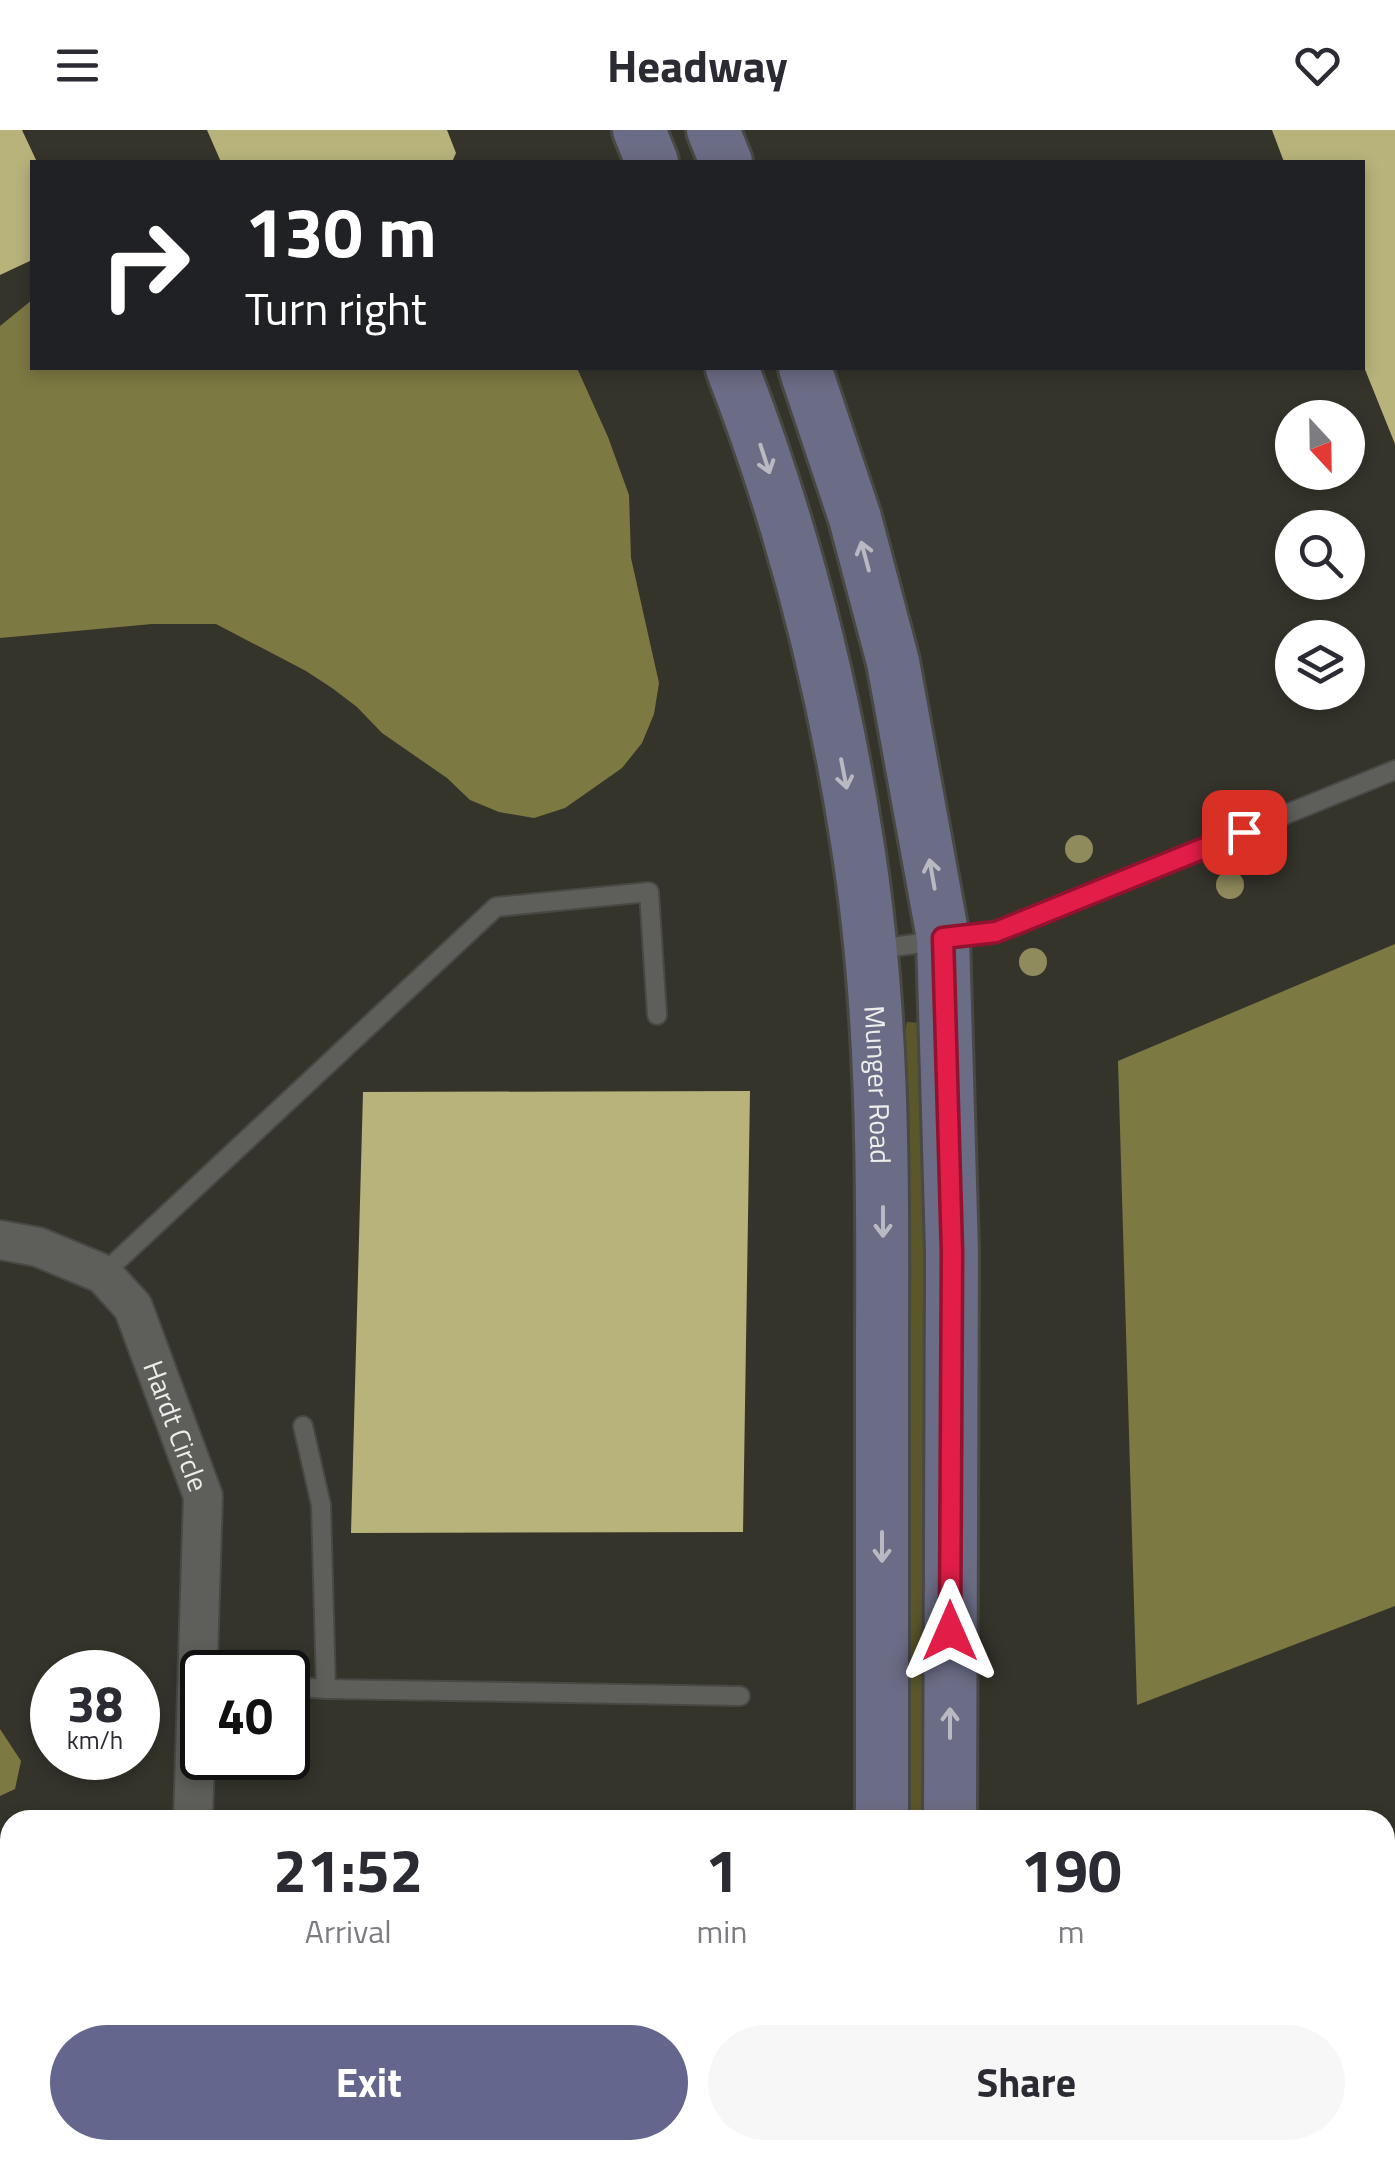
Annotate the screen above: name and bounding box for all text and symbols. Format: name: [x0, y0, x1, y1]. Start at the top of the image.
text: Headway: [607, 31, 788, 99]
icon: menu: [50, 38, 105, 93]
icon: heart: [1290, 38, 1345, 93]
text: 130 m: [245, 178, 437, 284]
icon: right: [80, 200, 210, 330]
text: Turn right: [245, 274, 427, 342]
north arrow: [1275, 400, 1365, 490]
map controls: [1275, 400, 1365, 710]
one-way arrow: [758, 443, 776, 475]
button: search: [1275, 510, 1365, 600]
one-way arrow: [855, 541, 874, 572]
button: layers: [1275, 620, 1365, 710]
one-way arrow: [836, 757, 855, 789]
pin: [1202, 790, 1287, 875]
icon: arrive: [1217, 805, 1272, 860]
one-way arrow: [922, 858, 941, 890]
street label: Munger Road: [854, 1004, 903, 1164]
one-way arrow: [874, 1206, 892, 1238]
street label: Hardt Circle: [133, 1354, 221, 1497]
one-way arrow: [872, 1530, 892, 1563]
position arrow: [898, 1579, 1002, 1683]
speed limit sign: 40: [180, 1650, 310, 1780]
text: 38: [67, 1665, 123, 1741]
one-way arrow: [940, 1707, 960, 1740]
text: km/h: [67, 1721, 123, 1759]
text: 21:52: [273, 1824, 423, 1915]
text: 1: [705, 1824, 739, 1915]
text: 190: [1021, 1824, 1122, 1915]
text: Arrival: [305, 1907, 392, 1955]
text: min: [696, 1907, 747, 1955]
text: m: [1058, 1907, 1085, 1955]
button: Exit: [50, 2025, 688, 2140]
button: Share: [708, 2025, 1345, 2140]

